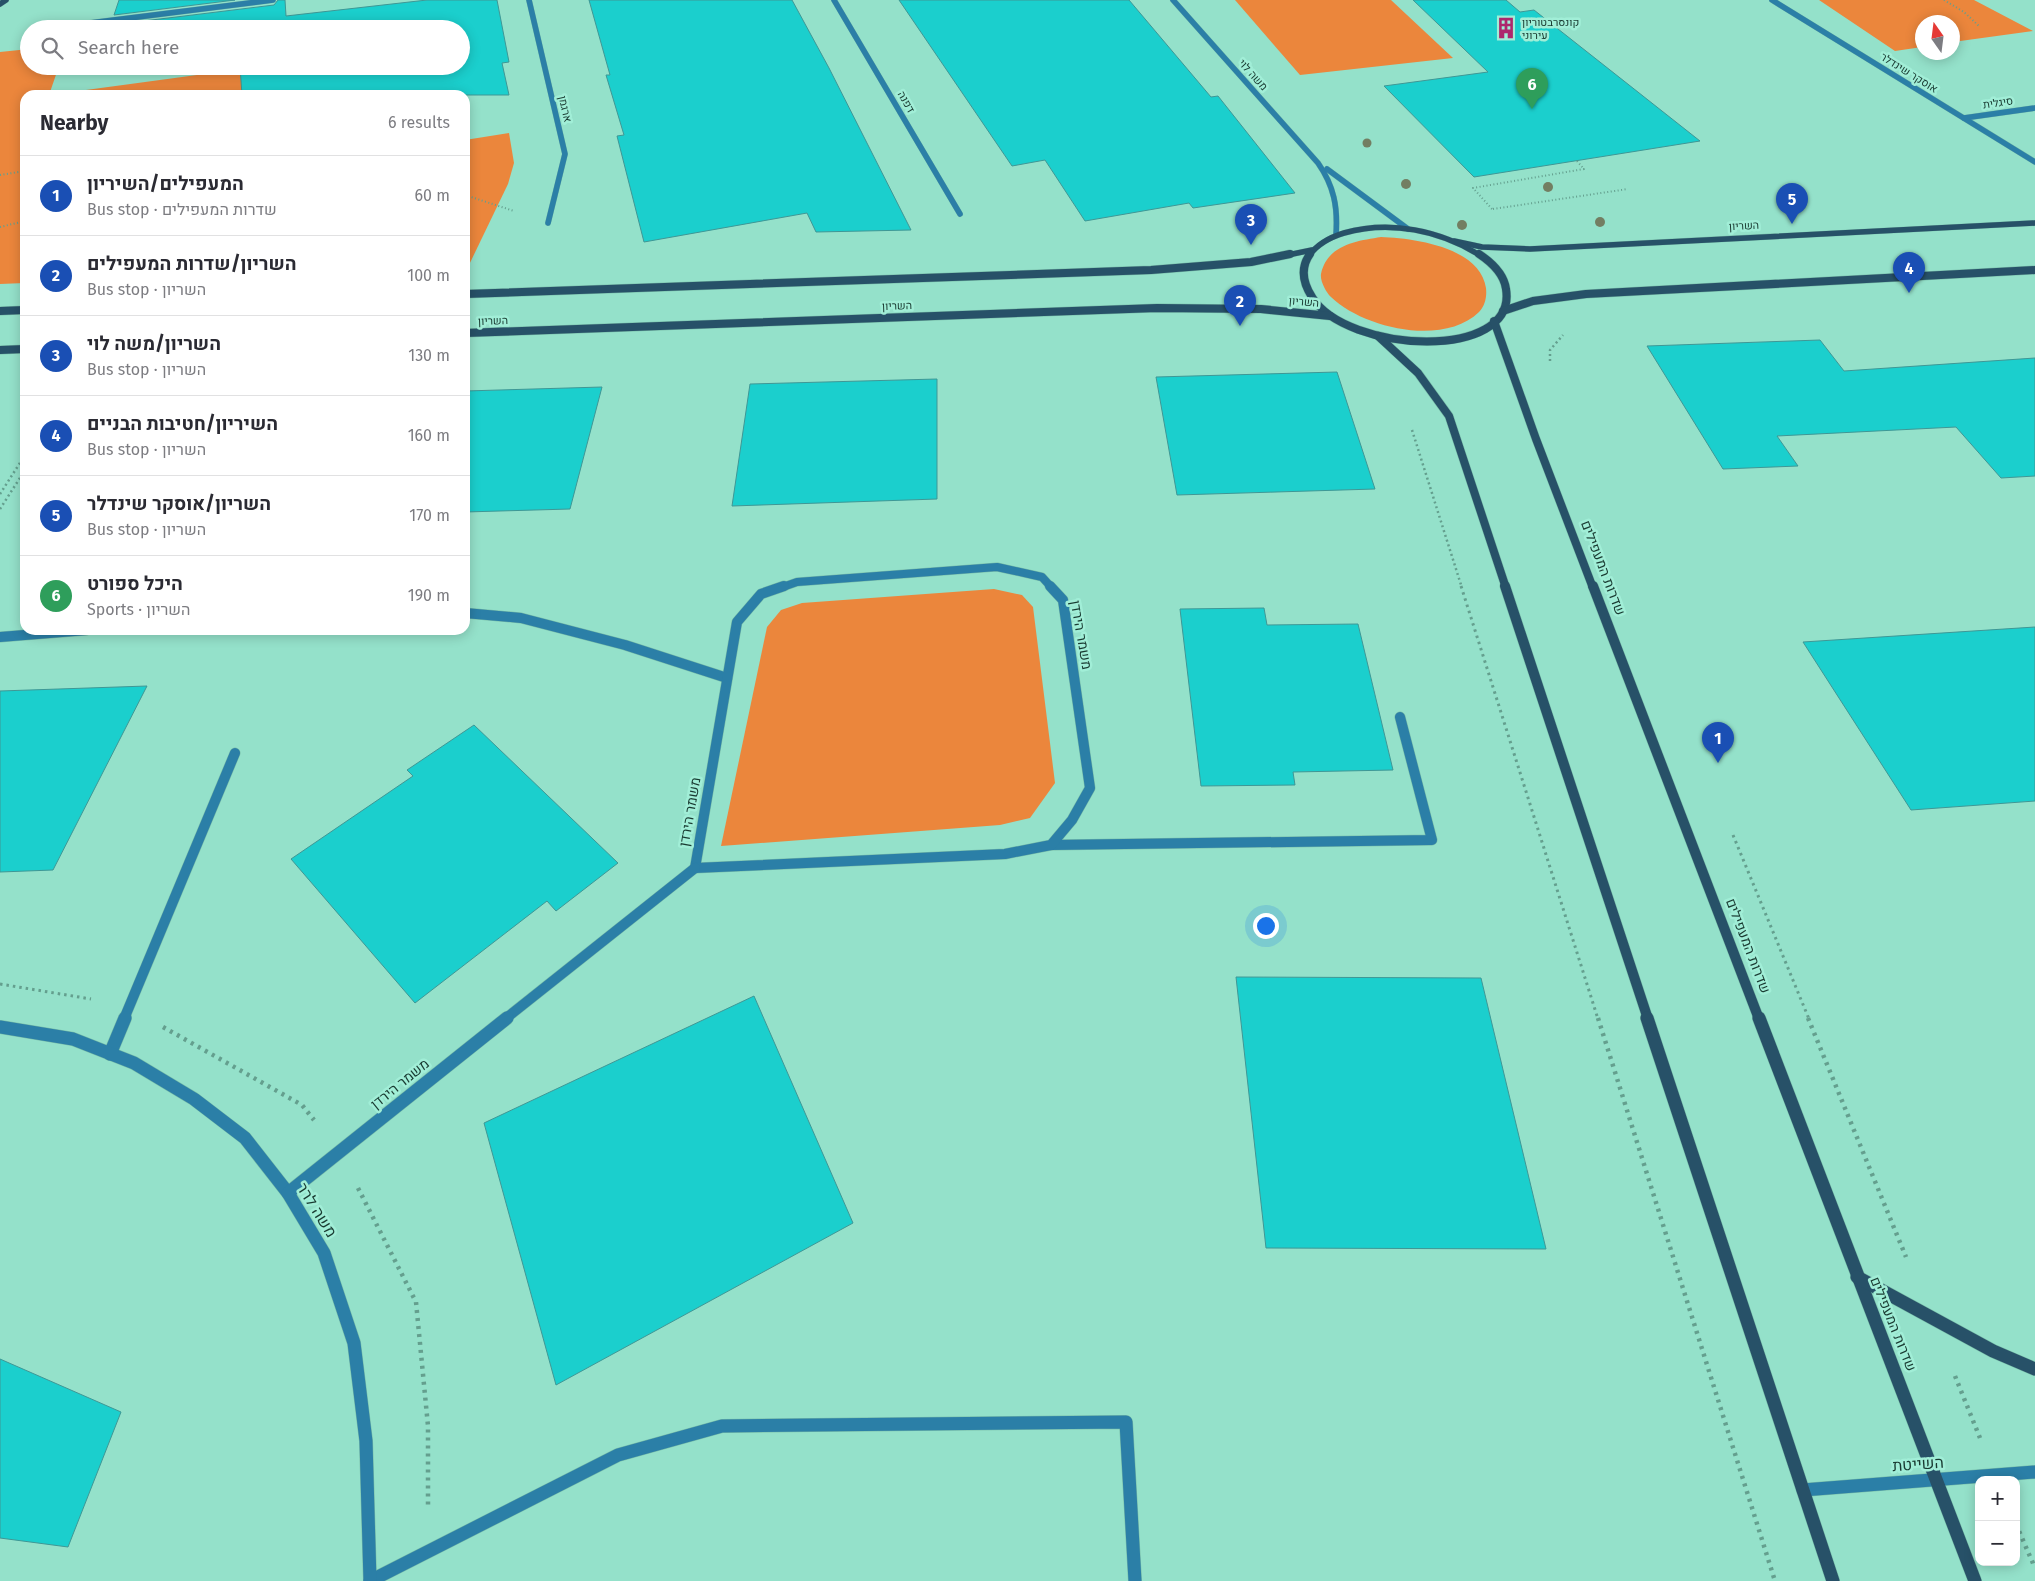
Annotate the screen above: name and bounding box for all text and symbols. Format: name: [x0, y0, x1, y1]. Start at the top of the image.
building icon: קונסרבטוריון עירוני: [1493, 15, 1519, 41]
north arrow: [1915, 15, 1960, 60]
place label: קונסרבטוריון עירוני: [1522, 16, 1579, 42]
search box: [20, 20, 470, 75]
icon: search: [38, 34, 66, 62]
text: Search here: [78, 36, 179, 59]
street label: אוסקר שינדלר: [1878, 50, 1940, 96]
street label: משה לוי: [1236, 57, 1270, 93]
pin: 6: [1516, 68, 1548, 109]
street label: דפנה: [895, 89, 918, 115]
street label: ארגמן: [556, 94, 574, 124]
street label: סיגלית: [1982, 94, 2014, 112]
text: Nearby: [40, 110, 108, 136]
text: 6 results: [388, 113, 450, 132]
text: המעפילים/השיריון: [87, 172, 244, 195]
pin: 5: [1776, 183, 1808, 224]
text: 1: [52, 186, 60, 205]
text: 60 m: [415, 186, 450, 205]
text: Bus stop · שדרות המעפילים: [87, 200, 277, 219]
pin: 3: [1235, 204, 1267, 245]
street label: השריון: [1729, 219, 1759, 233]
text: השריון/שדרות המעפילים: [87, 252, 297, 275]
pin: 4: [1893, 252, 1925, 293]
text: 2: [52, 266, 60, 285]
text: 100 m: [407, 266, 450, 285]
text: Bus stop · השריון: [87, 280, 206, 299]
pin: 2: [1224, 285, 1256, 326]
street label: השריון: [1288, 294, 1320, 310]
street label: השריון: [882, 299, 912, 313]
street label: השריון: [478, 314, 508, 328]
text: השריון/משה לוי: [87, 332, 221, 355]
text: 3: [52, 346, 60, 365]
text: 130 m: [408, 346, 450, 365]
text: Bus stop · השריון: [87, 360, 206, 379]
text: השיריון/חטיבות הבניים: [87, 412, 278, 435]
text: 4: [51, 426, 61, 445]
text: 160 m: [408, 426, 450, 445]
text: Bus stop · השריון: [87, 440, 206, 459]
text: השריון/אוסקר שינדלר: [87, 492, 271, 515]
text: 5: [52, 506, 60, 525]
text: 170 m: [409, 506, 450, 525]
street label: שדרות המעפילים: [1577, 518, 1629, 618]
text: Bus stop · השריון: [87, 520, 206, 539]
text: היכל ספורט: [87, 572, 183, 595]
text: 6: [51, 586, 61, 605]
text: 190 m: [408, 586, 450, 605]
street label: משמר הירדן: [1067, 599, 1095, 671]
text: Sports · השריון: [87, 600, 190, 619]
pin: 1: [1702, 722, 1734, 763]
street label: משמר הירדן: [676, 776, 704, 848]
street label: שדרות המעפילים: [1722, 896, 1774, 996]
your location: [1253, 913, 1279, 939]
street label: משמר הירדן: [367, 1055, 433, 1113]
street label: משה לרר: [293, 1179, 341, 1241]
street label: שדרות המעפילים: [1866, 1274, 1920, 1374]
street label: השייטת: [1892, 1453, 1944, 1475]
map controls: [1975, 1476, 2020, 1566]
button: +: [1975, 1476, 2020, 1521]
button: −: [1975, 1521, 2020, 1566]

